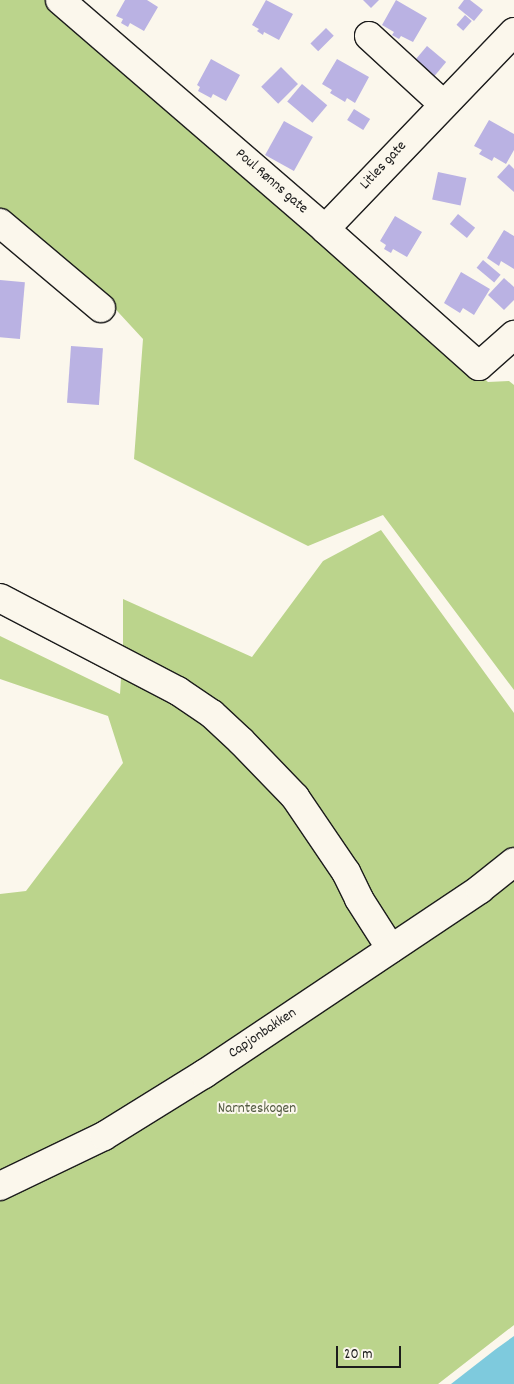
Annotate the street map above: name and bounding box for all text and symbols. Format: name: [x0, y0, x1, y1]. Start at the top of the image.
street label: Litles gate: [357, 138, 411, 194]
street label: Poul Rønns gate: [231, 146, 311, 218]
street label: Capjonbakken: [226, 1005, 300, 1063]
park label: Narnteskogen: [218, 1101, 296, 1119]
scale bar: [339, 1336, 404, 1368]
text: 20 m: [344, 1344, 372, 1366]

